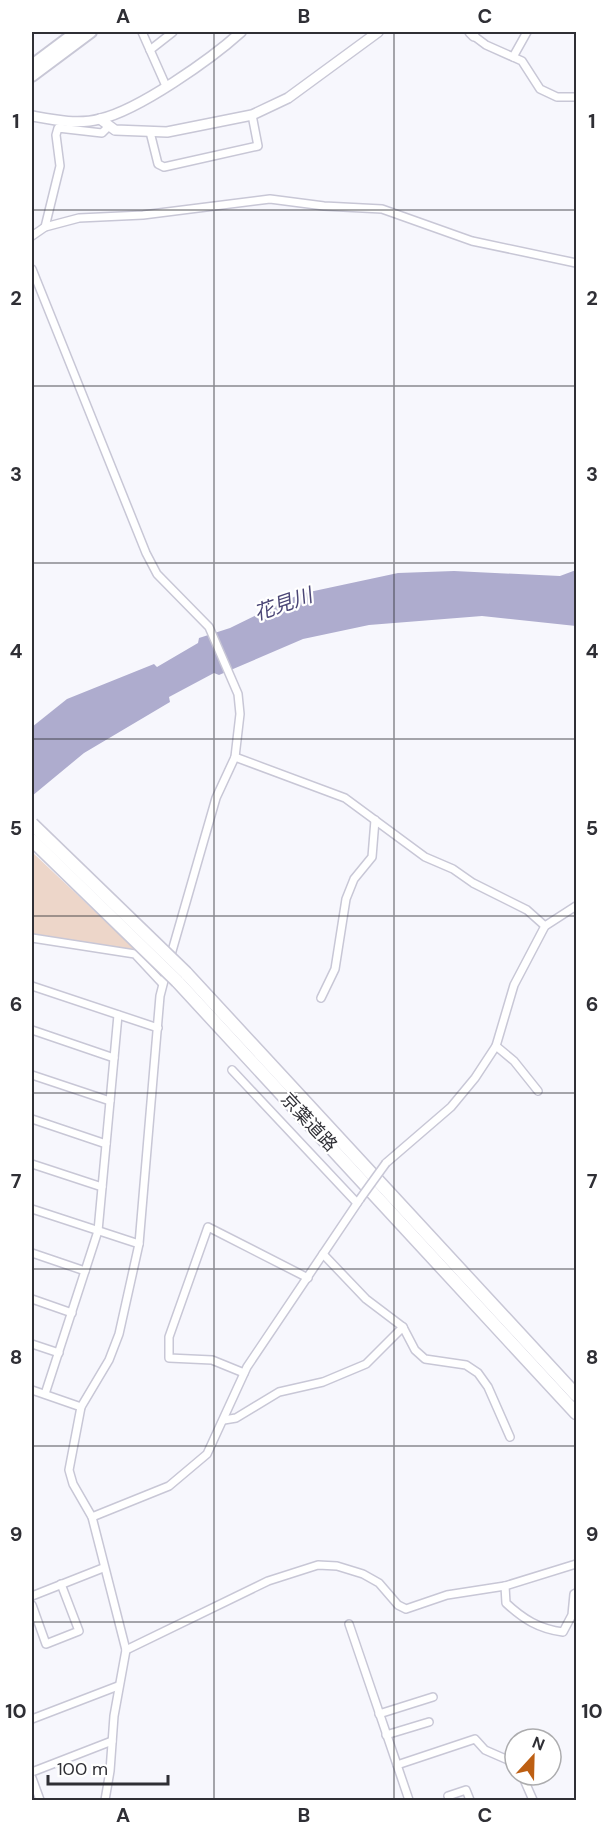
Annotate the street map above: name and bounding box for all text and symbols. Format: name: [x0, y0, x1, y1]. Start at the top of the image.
text: A: [116, 3, 130, 29]
text: B: [298, 3, 310, 29]
text: C: [478, 3, 492, 29]
text: 1: [12, 108, 20, 134]
text: 1: [588, 108, 596, 134]
text: 2: [10, 285, 22, 311]
text: 2: [586, 285, 598, 311]
text: 3: [10, 461, 22, 487]
text: 3: [586, 461, 598, 487]
water label: 花見川: [250, 581, 317, 626]
text: 4: [10, 638, 23, 664]
text: 4: [586, 638, 599, 664]
text: 5: [10, 815, 22, 841]
text: 5: [586, 815, 598, 841]
text: 6: [10, 991, 22, 1017]
text: 6: [586, 991, 598, 1017]
street label: 京葉道路: [276, 1087, 342, 1157]
text: 7: [11, 1168, 22, 1194]
text: 7: [587, 1168, 598, 1194]
text: 8: [10, 1344, 22, 1370]
text: 8: [586, 1344, 598, 1370]
text: 9: [10, 1521, 22, 1547]
text: 9: [586, 1521, 598, 1547]
text: 10: [5, 1698, 27, 1724]
text: 10: [581, 1698, 603, 1724]
north arrow: [503, 1727, 563, 1787]
text: N: [529, 1732, 548, 1755]
scale bar: [48, 1748, 168, 1786]
text: 100 m: [57, 1757, 108, 1781]
text: A: [116, 1802, 130, 1828]
text: B: [298, 1802, 310, 1828]
text: C: [478, 1802, 492, 1828]

